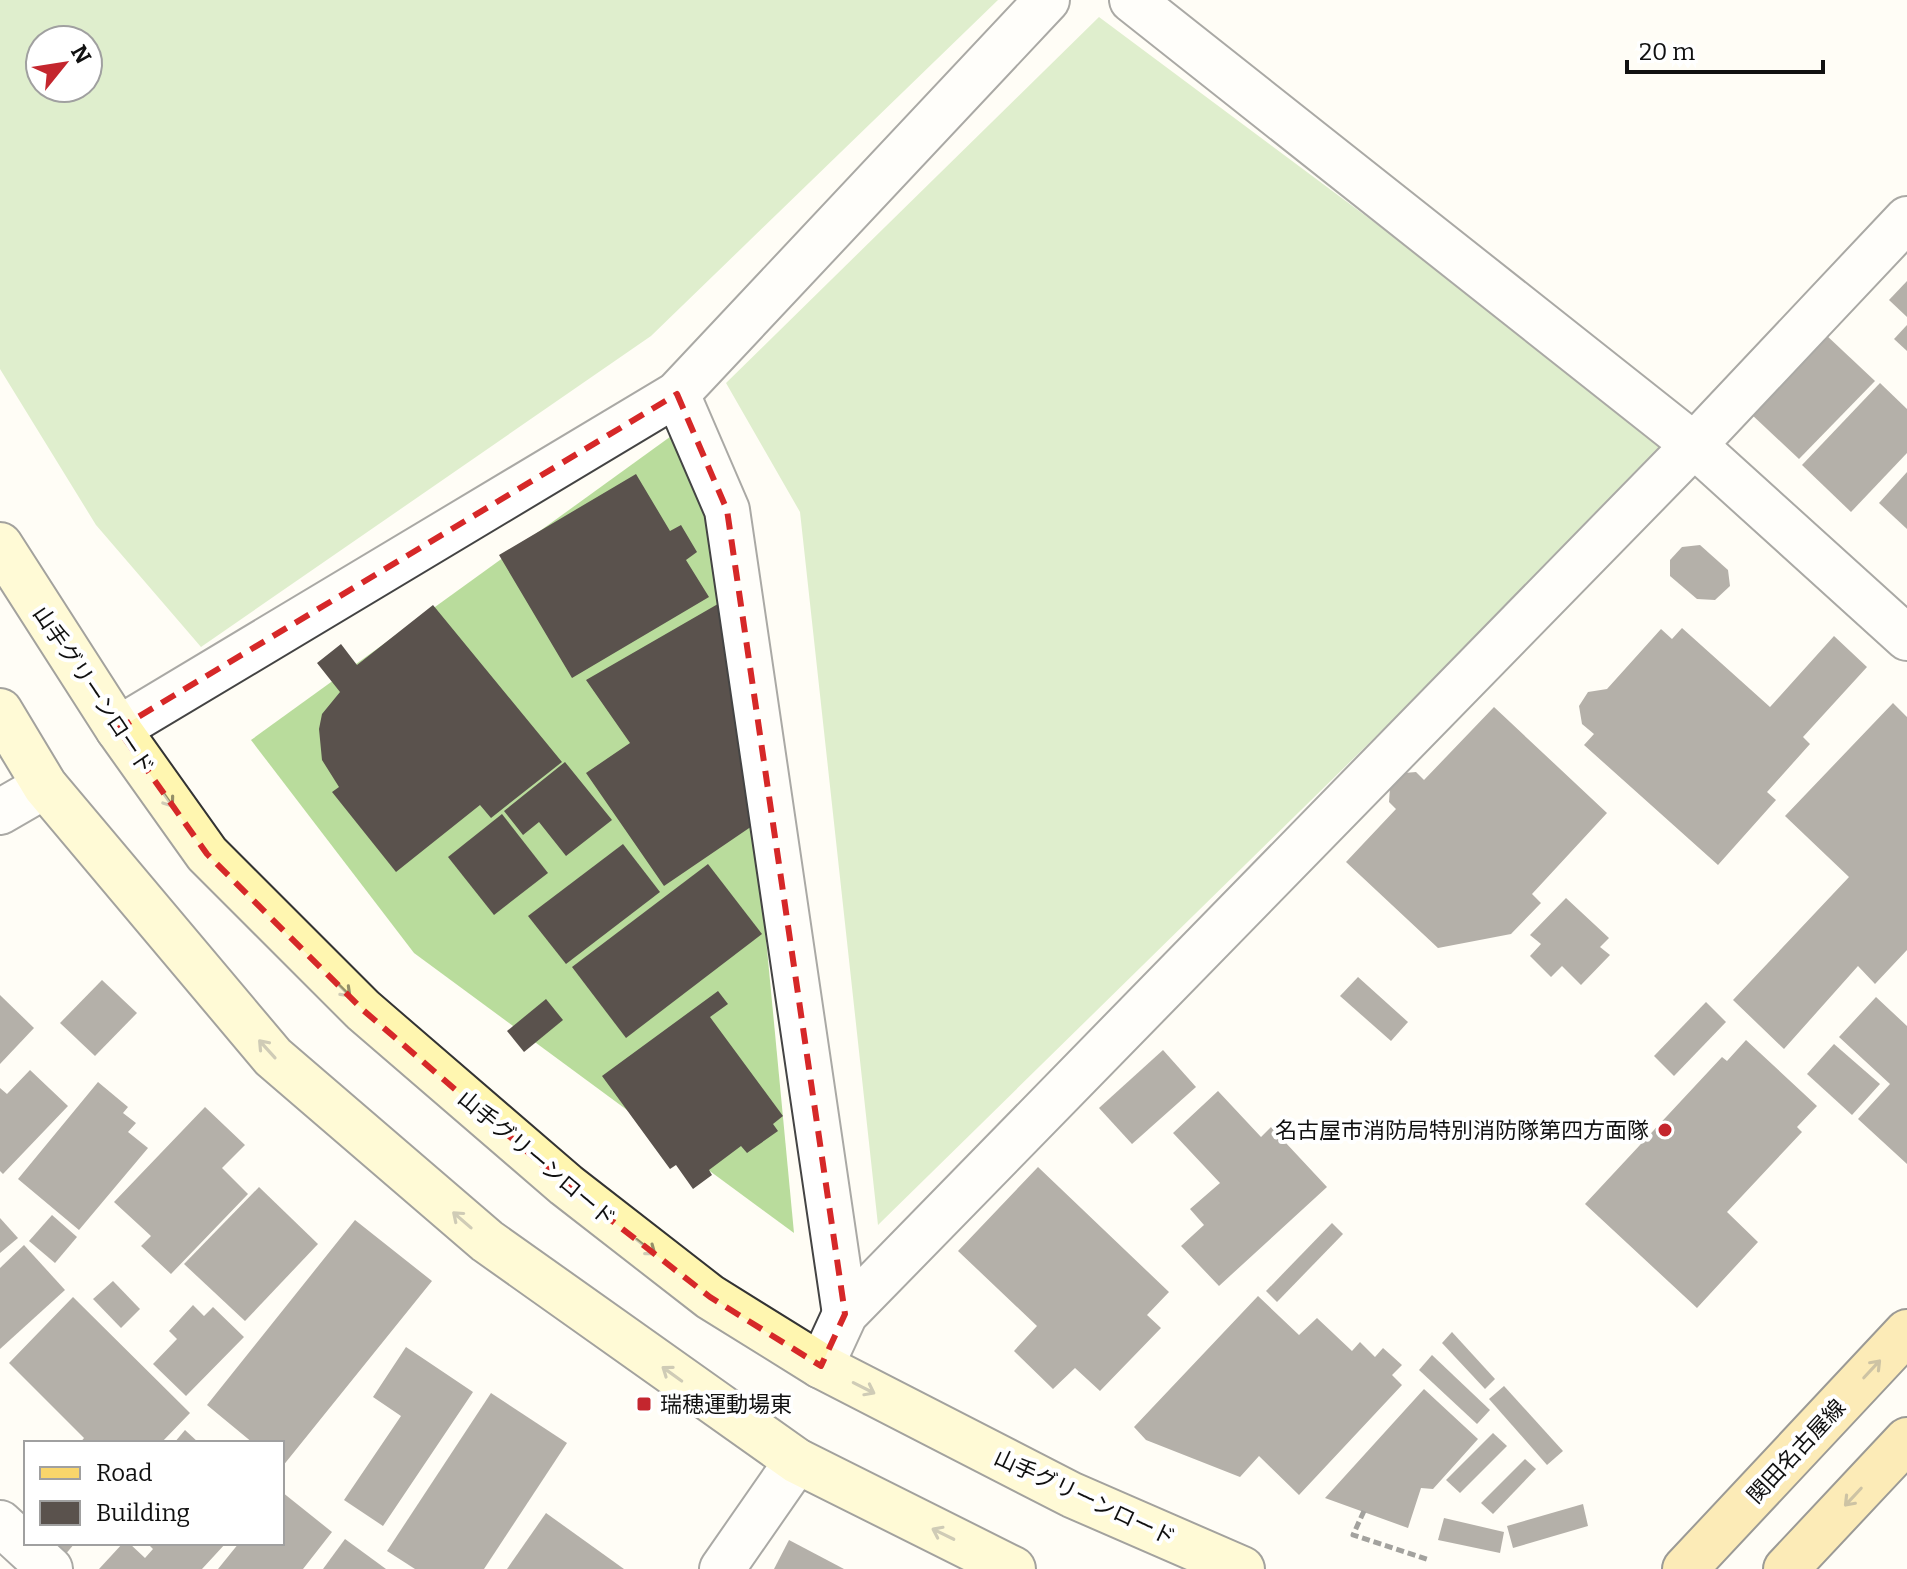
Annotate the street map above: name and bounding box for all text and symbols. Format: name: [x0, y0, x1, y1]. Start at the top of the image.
north arrow: [24, 24, 104, 104]
scale bar: [1627, 24, 1823, 74]
text: 20 m: [1639, 38, 1695, 66]
text: N: [65, 40, 97, 68]
street label: 山手グリーンロード: [27, 601, 160, 779]
one-way arrow: [158, 785, 175, 807]
one-way arrow: [332, 978, 351, 998]
one-way arrow: [258, 1040, 276, 1060]
street label: 山手グリーンロード: [453, 1085, 621, 1232]
place label: 名古屋市消防局特別消防隊第四方面隊: [1275, 1117, 1649, 1144]
marker: 名古屋市消防局特別消防隊第四方面隊: [1656, 1121, 1674, 1139]
one-way arrow: [453, 1211, 473, 1229]
one-way arrow: [635, 1239, 656, 1256]
one-way arrow: [1863, 1359, 1882, 1379]
one-way arrow: [662, 1366, 683, 1383]
one-way arrow: [851, 1381, 875, 1397]
place label: 瑞穂運動場東: [660, 1391, 792, 1418]
street label: 関田名古屋線: [1741, 1394, 1851, 1509]
marker: 瑞穂運動場東: [635, 1395, 653, 1413]
legend: [24, 1441, 284, 1545]
street label: 山手グリーンロード: [990, 1444, 1180, 1551]
text: Road: [96, 1459, 152, 1487]
one-way arrow: [1844, 1487, 1863, 1507]
text: Building: [96, 1499, 190, 1527]
one-way arrow: [932, 1526, 956, 1541]

